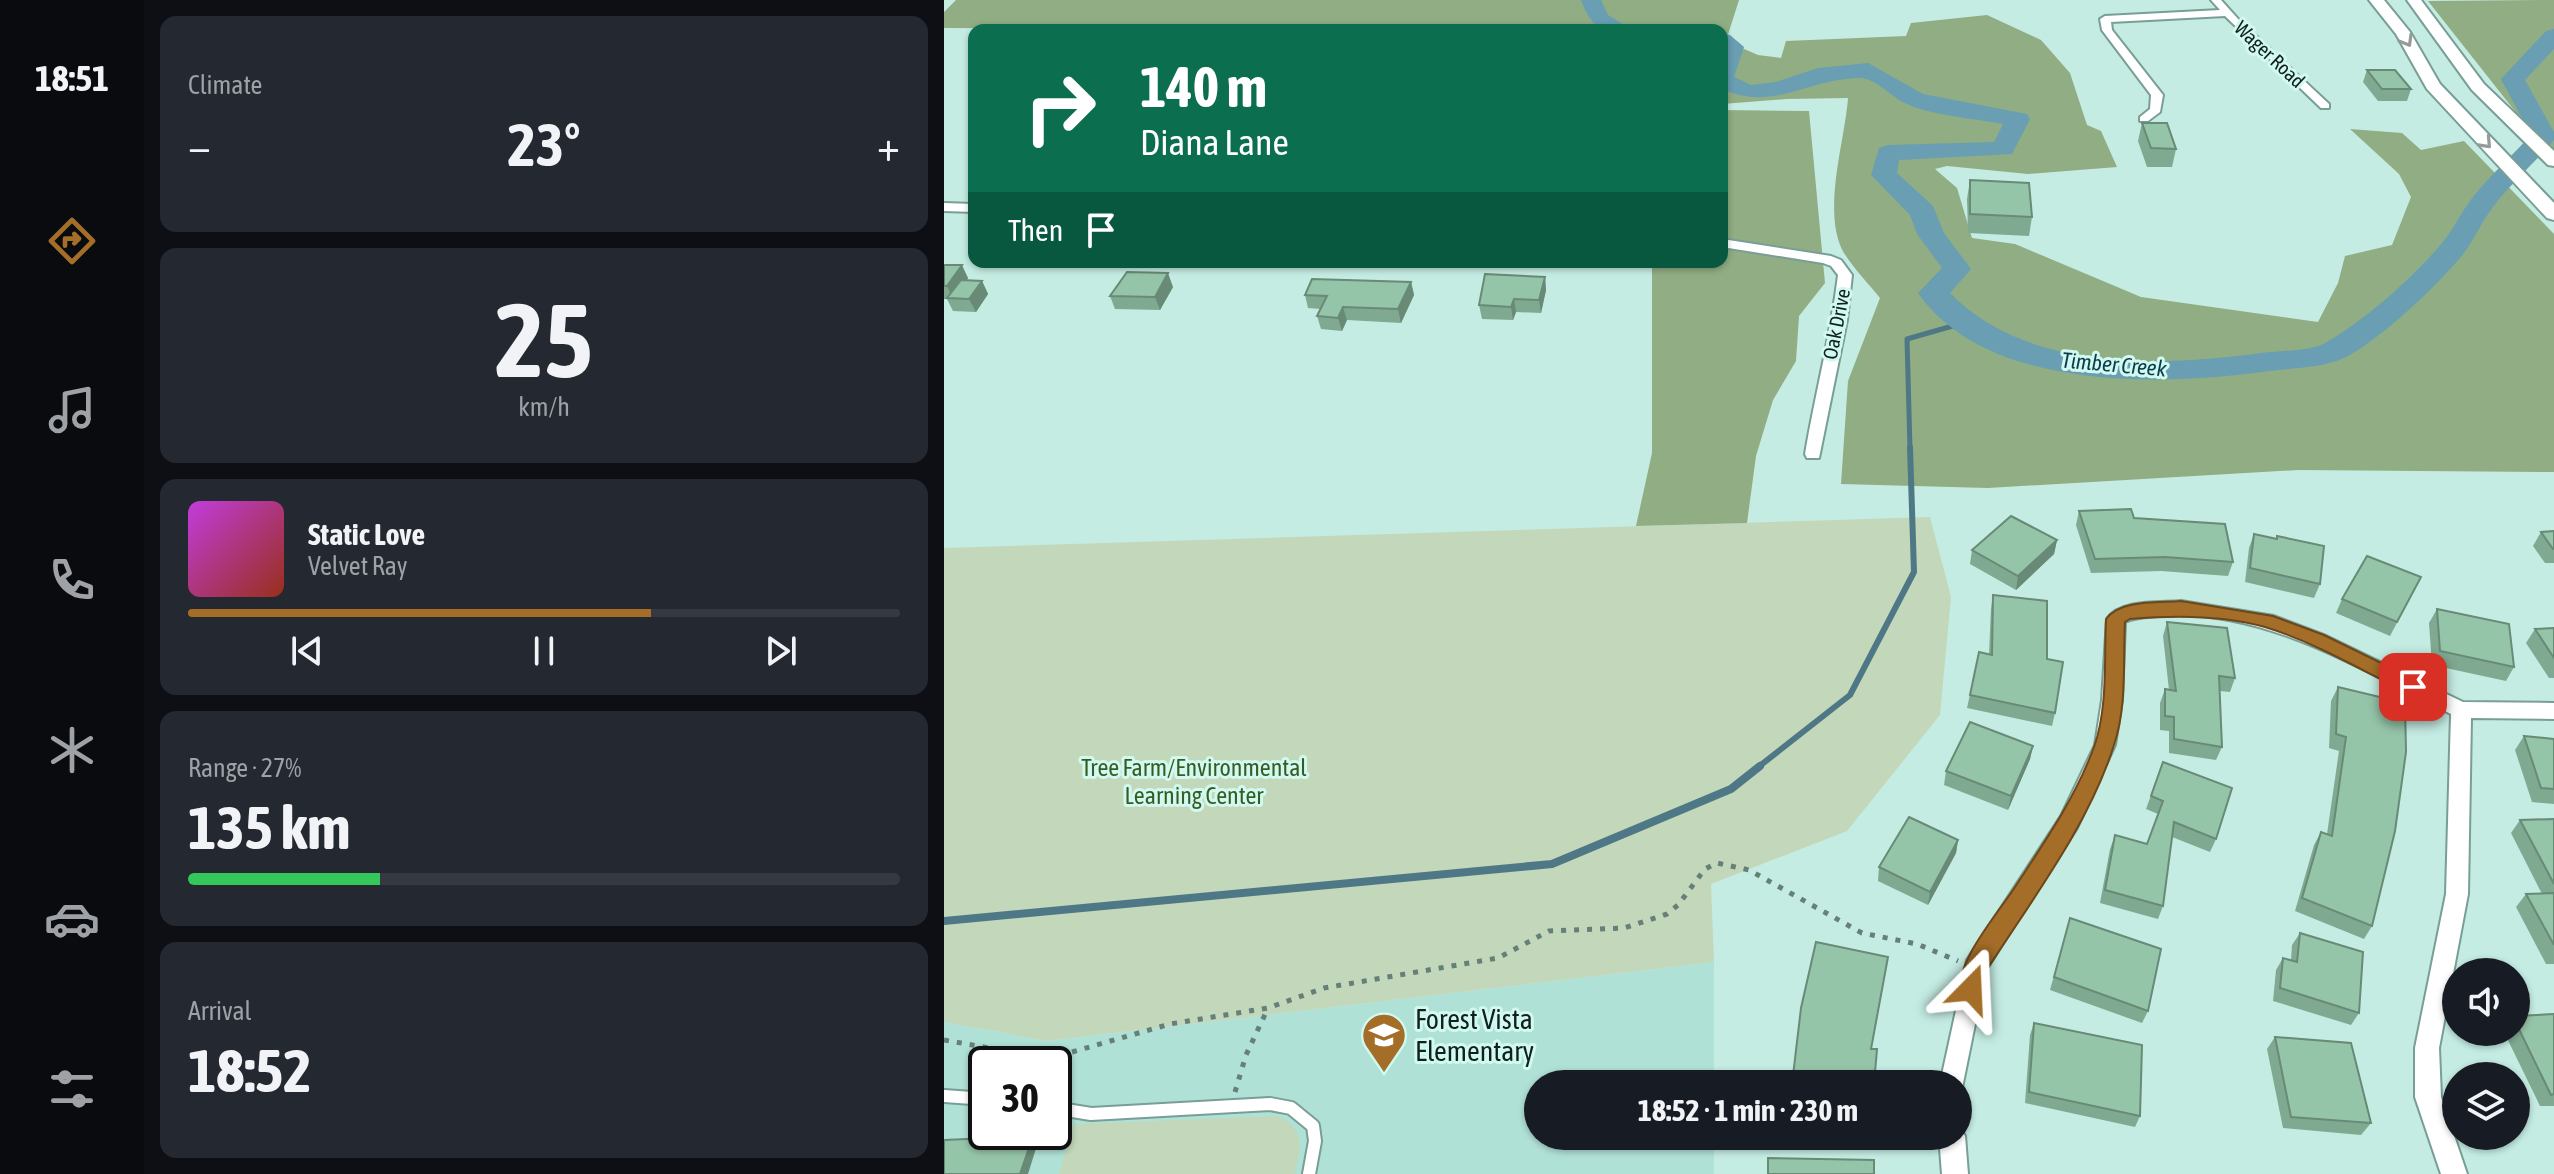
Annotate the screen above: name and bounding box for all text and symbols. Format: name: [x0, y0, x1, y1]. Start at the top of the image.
street label: Wager Road: [2230, 16, 2310, 92]
one-way arrow: [2397, 32, 2413, 47]
text: 140 m: [1140, 55, 1267, 119]
icon: right: [1008, 56, 1112, 160]
text: 18:51: [35, 57, 109, 99]
text: Climate: [188, 70, 262, 100]
text: 23°: [508, 110, 580, 179]
text: −: [188, 120, 211, 170]
text: +: [877, 120, 900, 170]
text: Diana Lane: [1140, 121, 1289, 163]
one-way arrow: [2476, 134, 2491, 148]
icon: arrive: [1079, 208, 1123, 252]
icon: directions: [44, 213, 100, 269]
text: Then: [1008, 213, 1063, 247]
text: 25: [495, 280, 593, 399]
street label: Oak Drive: [1818, 287, 1854, 361]
water label: Timber Creek: [2061, 346, 2168, 382]
icon: music: [44, 382, 100, 438]
text: km/h: [518, 392, 570, 422]
text: Static Love: [308, 517, 425, 551]
text: Velvet Ray: [308, 551, 408, 581]
icon: phone: [44, 552, 100, 608]
icon: previous: [285, 629, 329, 673]
icon: pause: [522, 629, 566, 673]
icon: next: [759, 629, 803, 673]
pin: [2379, 653, 2447, 721]
icon: arrive: [2391, 665, 2435, 709]
icon: climate: [44, 722, 100, 778]
text: Range · 27%: [188, 753, 301, 783]
park label: Tree Farm/Environmental Learning Center: [1081, 754, 1307, 809]
text: 135 km: [188, 793, 350, 862]
icon: car: [44, 891, 100, 947]
position arrow: [1929, 947, 2013, 1031]
map controls: [2442, 958, 2530, 1150]
button: sound: [2442, 958, 2530, 1046]
text: Arrival: [188, 996, 252, 1026]
place label: Forest Vista Elementary: [1415, 1003, 1534, 1067]
school or university icon: Forest Vista Elementary: [1360, 1011, 1408, 1074]
text: 18:52: [188, 1036, 311, 1105]
speed limit sign: 30: [968, 1046, 1072, 1150]
icon: filters: [44, 1061, 100, 1117]
button: layers: [2442, 1062, 2530, 1150]
text: 18:52 · 1 min · 230 m: [1638, 1093, 1858, 1127]

